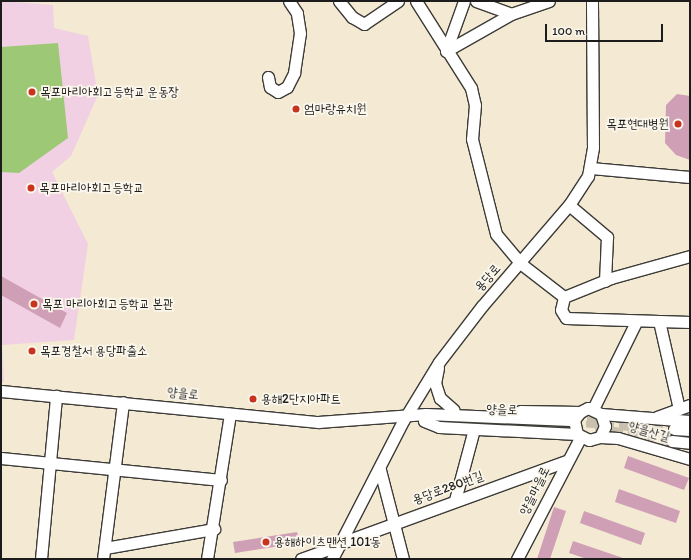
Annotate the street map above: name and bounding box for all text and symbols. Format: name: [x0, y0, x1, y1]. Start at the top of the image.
scale bar: [547, 16, 665, 42]
text: 100 m: [552, 24, 585, 38]
place label: 목포마리아회고등학교 운동장: [40, 84, 179, 100]
marker: 목포마리아회고등학교 운동장: [27, 87, 37, 97]
place label: 엄마랑유치원: [304, 101, 367, 117]
marker: 엄마랑유치원: [291, 104, 301, 114]
place label: 목포현대병원: [606, 116, 669, 132]
marker: 목포현대병원: [672, 118, 684, 130]
place label: 목포마리아회고등학교: [39, 180, 144, 196]
marker: 목포마리아회고등학교: [26, 183, 36, 193]
street label: 용당로: [472, 261, 504, 295]
place label: 목포 마리아회고등학교 본관: [42, 296, 173, 312]
marker: 목포 마리아회고등학교 본관: [29, 299, 39, 309]
place label: 목포경찰서 용당파출소: [40, 343, 148, 359]
marker: 목포경찰서 용당파출소: [27, 346, 37, 356]
street label: 양을로: [167, 385, 199, 403]
place label: 용해2단지아파트: [261, 391, 341, 407]
marker: 용해2단지아파트: [248, 394, 258, 404]
street label: 양을로: [486, 402, 518, 418]
street label: 양을산길: [627, 419, 671, 445]
street label: 양을마을로: [517, 464, 553, 518]
street label: 용당로280번길: [410, 468, 486, 508]
place label: 용해하이츠맨션 101동: [274, 534, 381, 550]
marker: 용해하이츠맨션 101동: [261, 537, 271, 547]

